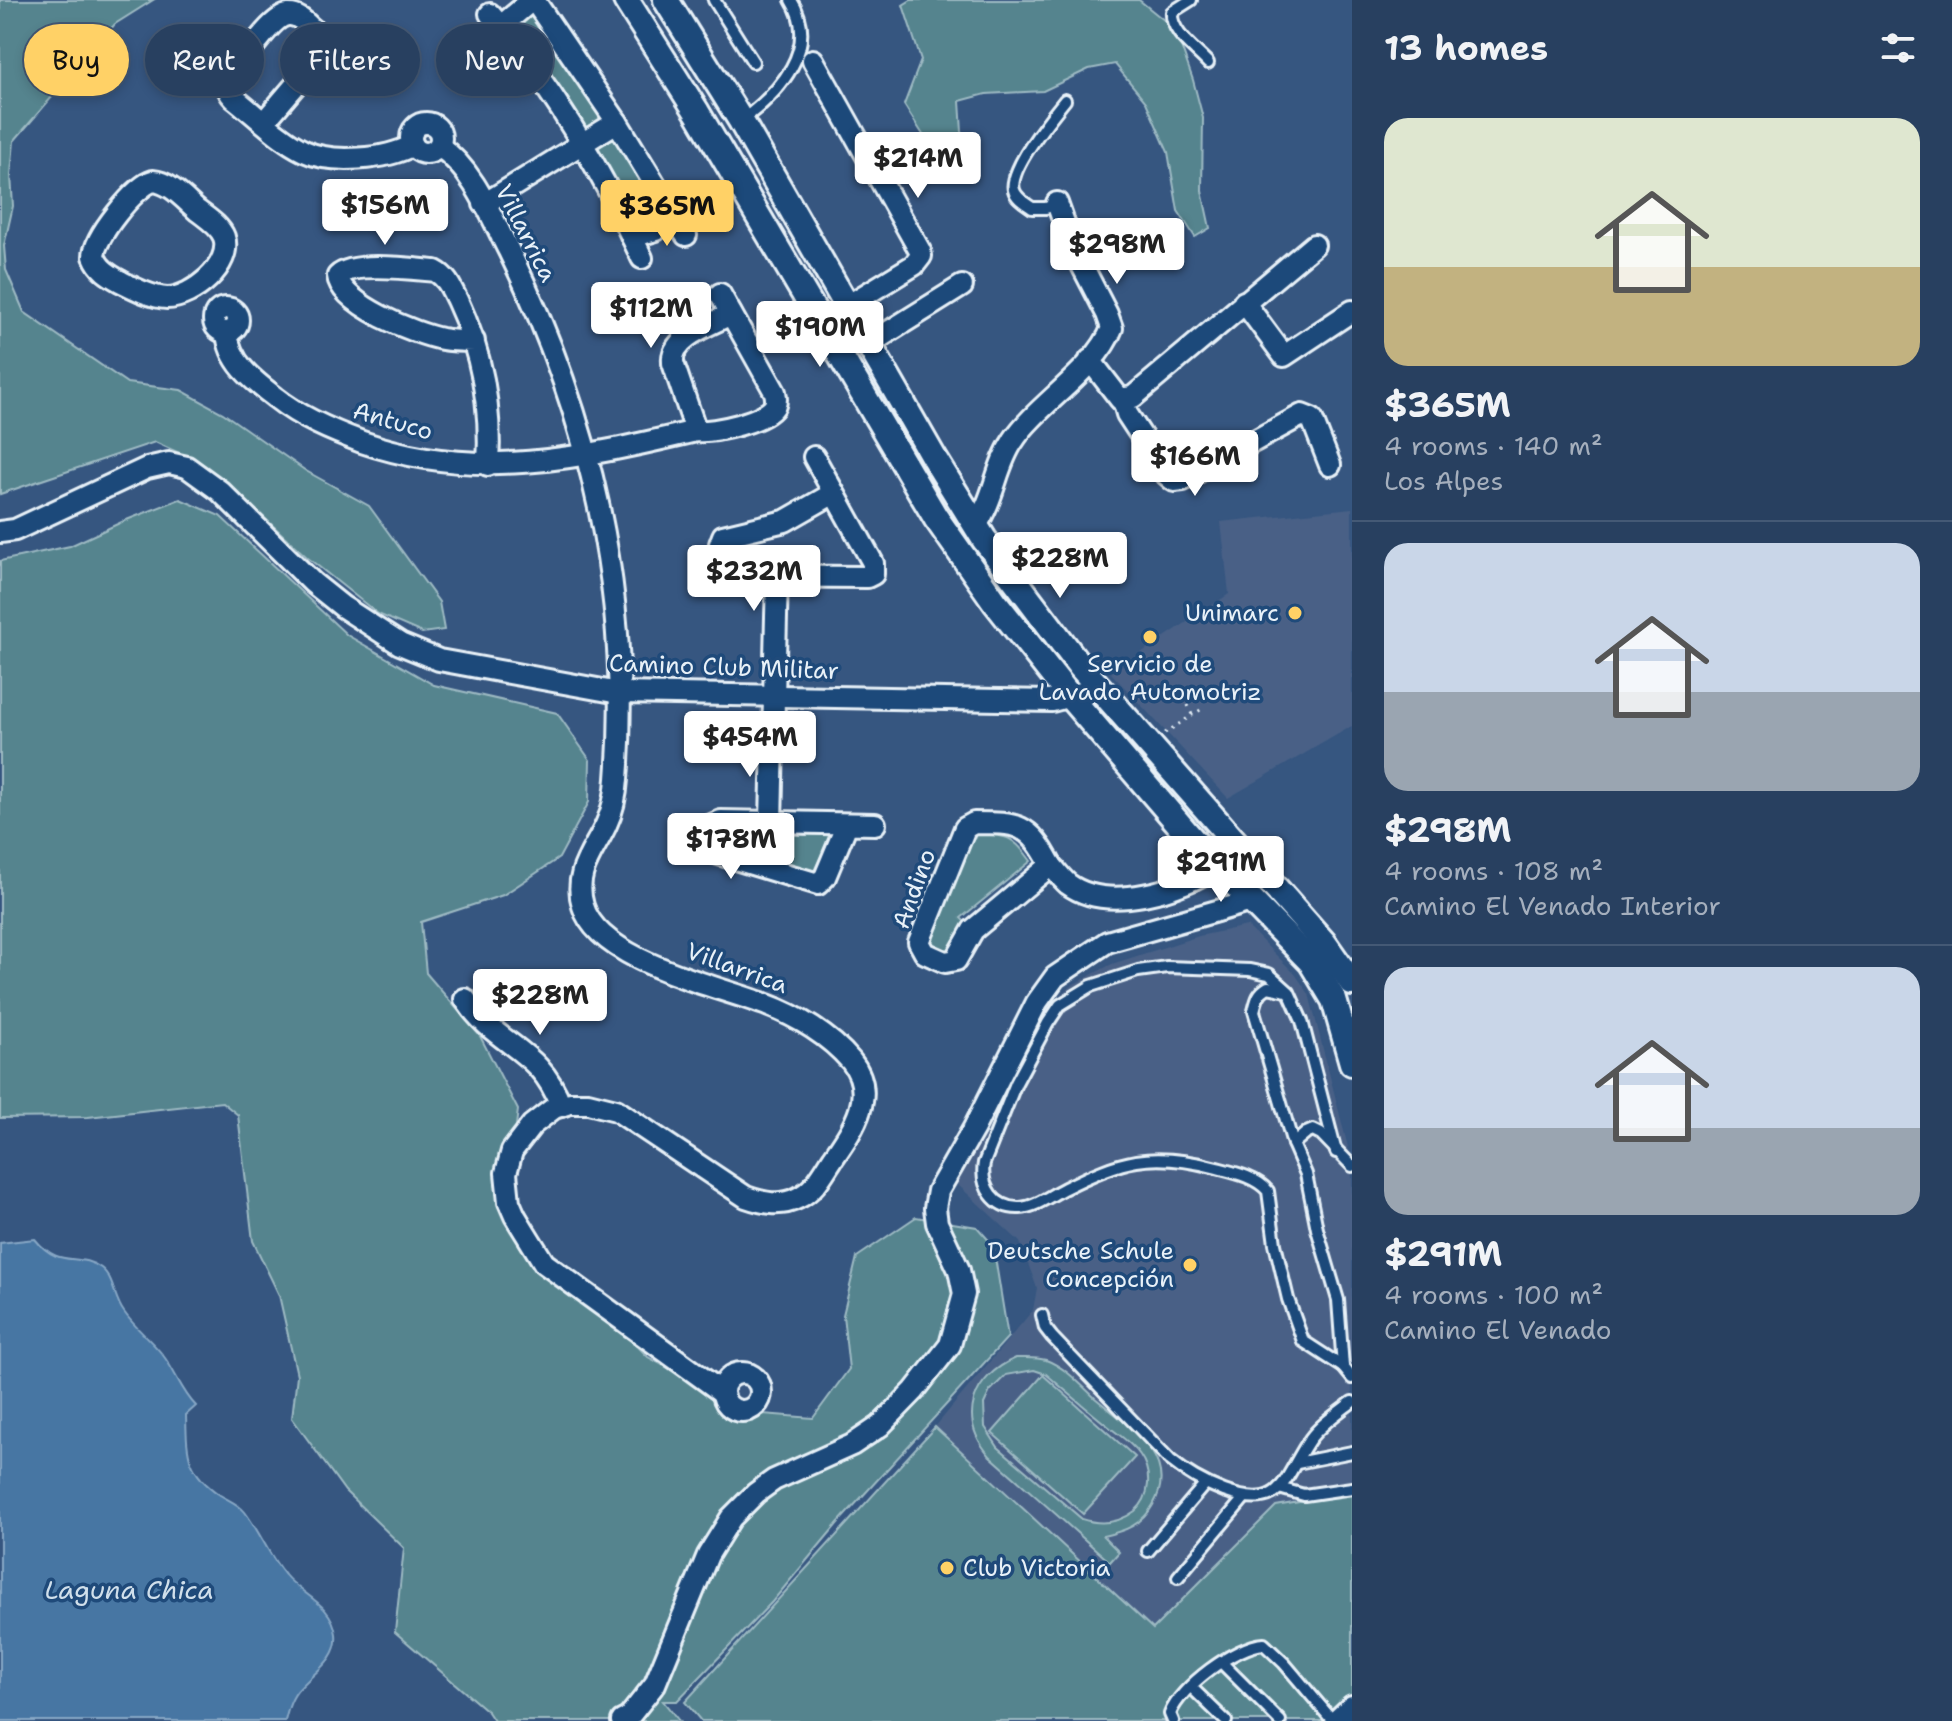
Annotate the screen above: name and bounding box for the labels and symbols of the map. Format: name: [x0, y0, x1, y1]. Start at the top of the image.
pin: $214M: [862, 132, 974, 200]
pin: $156M: [329, 179, 441, 247]
street label: Villarrica: [488, 179, 564, 288]
pin: $365M: [611, 180, 723, 248]
pin: $298M: [1061, 218, 1173, 286]
pin: $112M: [595, 282, 707, 350]
pin: $190M: [764, 301, 876, 369]
street label: Antuco: [349, 394, 437, 448]
pin: $166M: [1139, 430, 1251, 498]
pin: $228M: [1004, 532, 1116, 600]
pin: $232M: [698, 545, 810, 613]
place label: Unimarc: [1185, 597, 1279, 629]
marker: Unimarc: [1286, 604, 1304, 622]
marker: Servicio de Lavado Automotriz: [1141, 628, 1159, 646]
street label: Camino Club Militar: [608, 647, 840, 687]
place label: Servicio de Lavado Automotriz: [1038, 648, 1262, 708]
pin: $454M: [694, 711, 806, 779]
pin: $178M: [675, 813, 787, 881]
pin: $291M: [1165, 836, 1277, 904]
street label: Andino: [885, 845, 943, 933]
street label: Villarrica: [682, 935, 792, 1001]
pin: $228M: [484, 969, 596, 1037]
place label: Deutsche Schule Concepción: [987, 1235, 1174, 1295]
marker: Deutsche Schule Concepción: [1181, 1256, 1199, 1274]
place label: Club Victoria: [963, 1552, 1111, 1584]
marker: Club Victoria: [938, 1559, 956, 1577]
water label: Laguna Chica: [44, 1572, 214, 1607]

